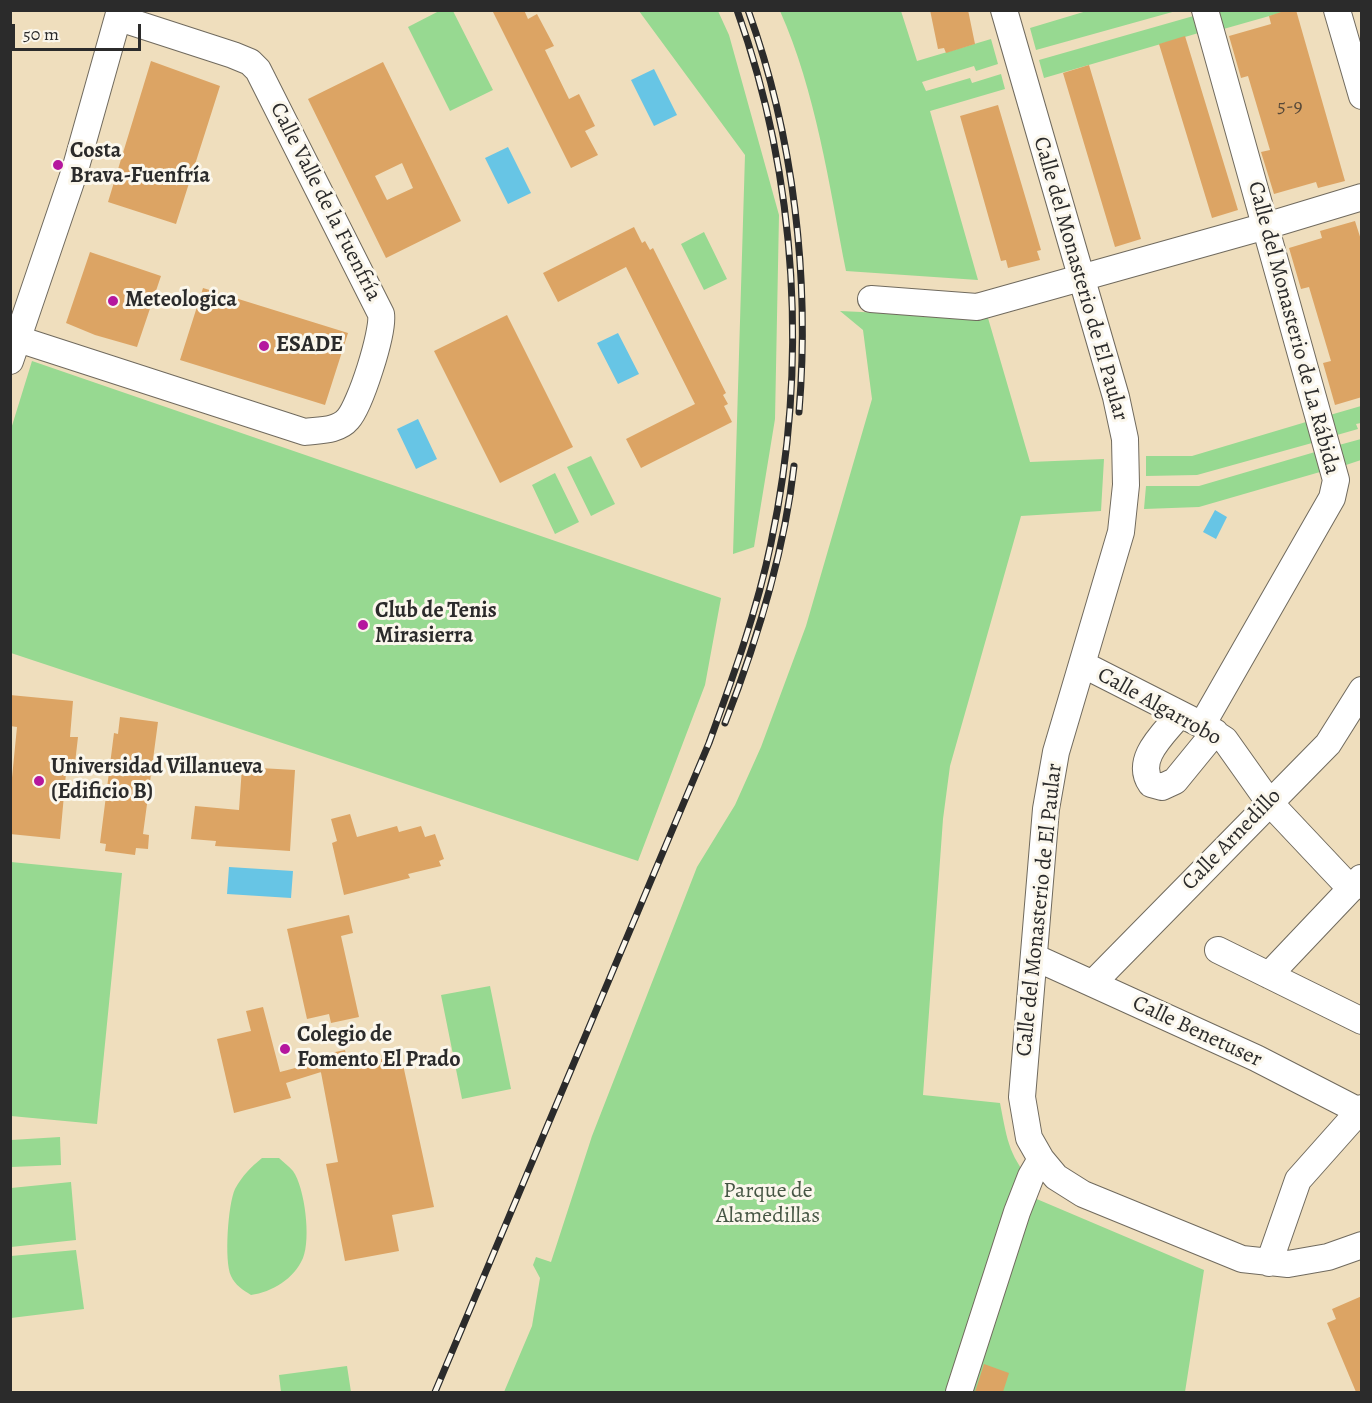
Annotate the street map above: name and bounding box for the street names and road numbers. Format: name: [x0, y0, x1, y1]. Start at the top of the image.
street label: Calle Valle de la Fuenfría: [264, 98, 386, 306]
street label: Calle del Monasterio de El Paular: [1027, 134, 1133, 424]
street label: Calle del Monasterio de La Rábida: [1241, 179, 1345, 477]
street label: Calle Algarrobo: [1092, 662, 1226, 752]
street label: Calle del Monasterio de El Paular: [1011, 762, 1069, 1058]
street label: Calle Arnedillo: [1177, 784, 1287, 896]
street label: Calle Benetuser: [1128, 990, 1266, 1074]

